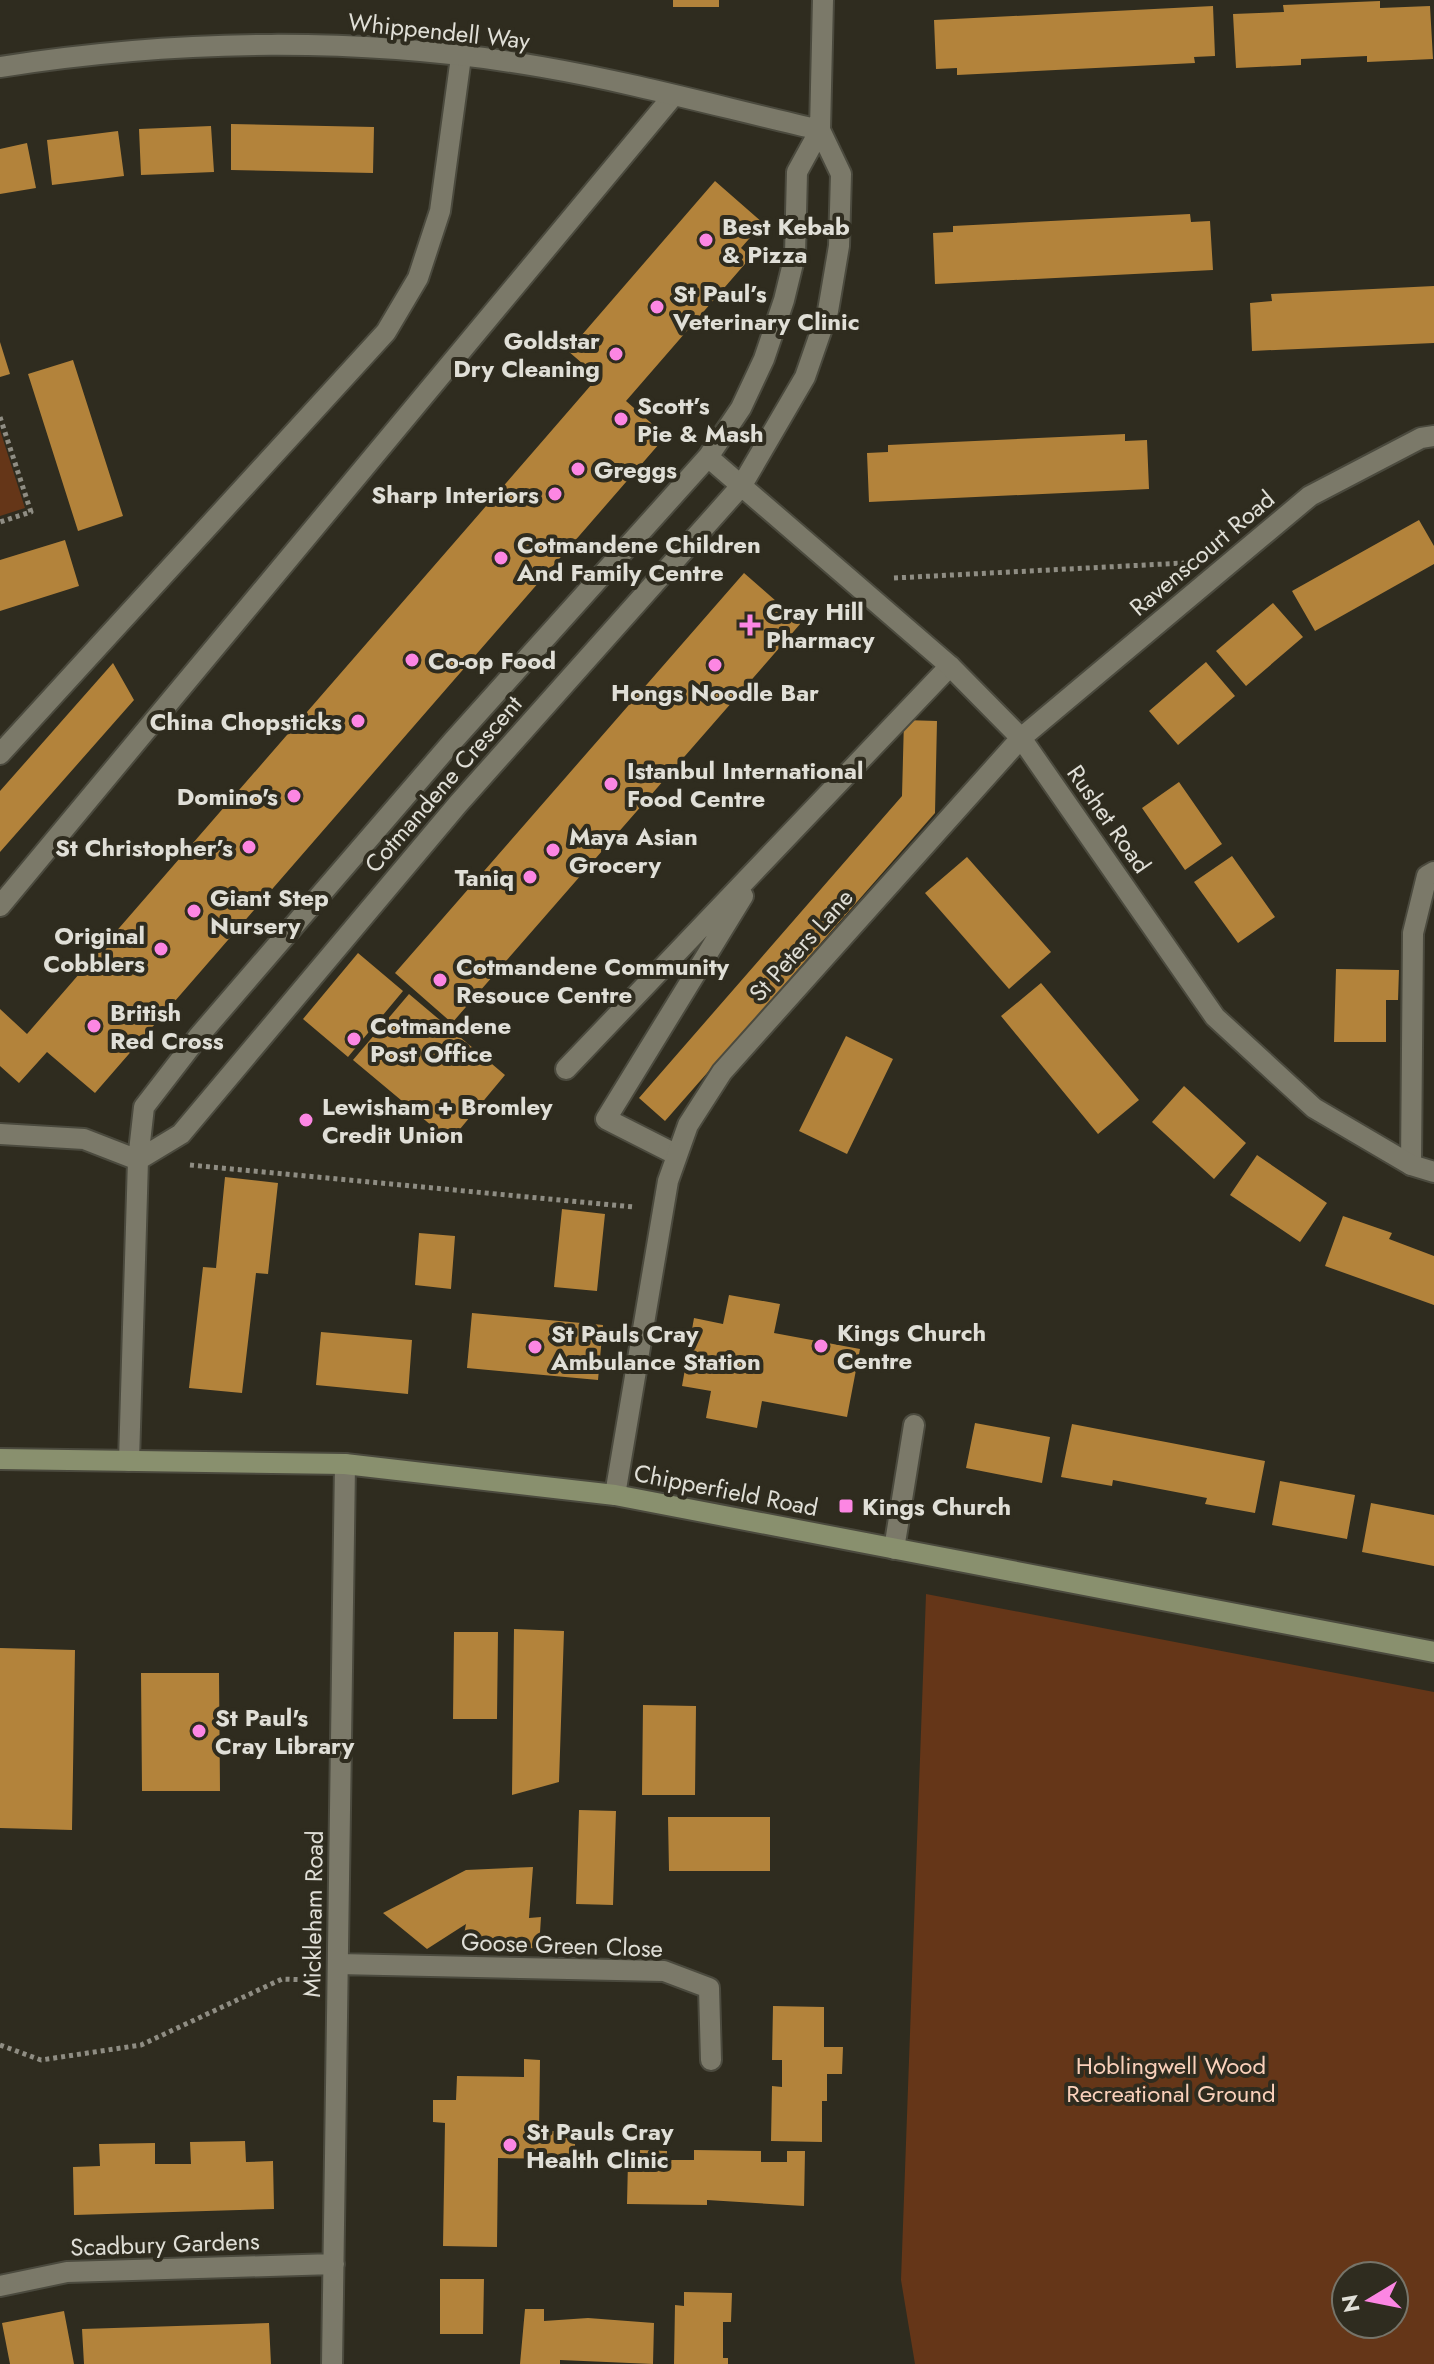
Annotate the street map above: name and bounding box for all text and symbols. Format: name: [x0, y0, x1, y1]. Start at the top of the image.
street label: Whippendell Way: [346, 4, 532, 58]
place label: Best Kebab & Pizza: [722, 209, 850, 272]
marker: Best Kebab & Pizza: [697, 231, 715, 249]
place label: St Paul’s Veterinary Clinic: [672, 276, 860, 339]
marker: St Paul’s Veterinary Clinic: [648, 298, 666, 316]
place label: Goldstar Dry Cleaning: [453, 323, 600, 386]
marker: Goldstar Dry Cleaning: [607, 345, 625, 363]
place label: Scott’s Pie & Mash: [637, 388, 764, 451]
marker: Scott’s Pie & Mash: [612, 410, 630, 428]
place label: Greggs: [594, 452, 677, 487]
marker: Greggs: [569, 460, 587, 478]
place label: Sharp Interiors: [371, 477, 539, 512]
street label: Ravenscourt Road: [1122, 482, 1282, 624]
marker: Sharp Interiors: [546, 485, 564, 503]
place label: Cotmandene Children And Family Centre: [516, 527, 761, 590]
marker: Cotmandene Children And Family Centre: [492, 549, 510, 567]
place label: Cray Hill Pharmacy: [766, 594, 875, 657]
marker: Cray Hill Pharmacy: [741, 616, 759, 634]
place label: Co-op Food: [428, 643, 556, 678]
marker: Co-op Food: [403, 651, 421, 669]
marker: Hongs Noodle Bar: [706, 656, 724, 674]
place label: Hongs Noodle Bar: [611, 675, 819, 710]
street label: Cotmandene Crescent: [356, 687, 530, 880]
place label: China Chopsticks: [150, 704, 342, 739]
marker: China Chopsticks: [349, 712, 367, 730]
place label: Istanbul International Food Centre: [627, 753, 863, 816]
street label: Rushet Road: [1059, 758, 1159, 880]
marker: Istanbul International Food Centre: [602, 775, 620, 793]
place label: Domino's: [177, 779, 278, 814]
marker: Domino's: [285, 787, 303, 805]
place label: Maya Asian Grocery: [569, 819, 698, 882]
place label: St Christopher’s: [55, 830, 233, 865]
marker: St Christopher’s: [240, 838, 258, 856]
marker: Maya Asian Grocery: [544, 841, 562, 859]
place label: Taniq: [455, 860, 514, 895]
marker: Taniq: [521, 868, 539, 886]
place label: Giant Step Nursery: [210, 880, 329, 943]
street label: St Peters Lane: [741, 881, 861, 1009]
marker: Giant Step Nursery: [185, 902, 203, 920]
place label: Original Cobblers: [43, 918, 145, 981]
marker: Original Cobblers: [152, 940, 170, 958]
place label: Cotmandene Community Resouce Centre: [456, 949, 730, 1012]
marker: Cotmandene Community Resouce Centre: [431, 971, 449, 989]
place label: British Red Cross: [110, 995, 224, 1058]
place label: Cotmandene Post Office: [370, 1008, 511, 1071]
marker: British Red Cross: [85, 1017, 103, 1035]
marker: Cotmandene Post Office: [345, 1030, 363, 1048]
place label: Lewisham + Bromley Credit Union: [322, 1089, 553, 1152]
marker: Lewisham + Bromley Credit Union: [297, 1111, 315, 1129]
place label: Kings Church Centre: [837, 1315, 986, 1378]
place label: St Pauls Cray Ambulance Station: [550, 1316, 761, 1379]
marker: Kings Church Centre: [812, 1337, 830, 1355]
marker: St Pauls Cray Ambulance Station: [526, 1338, 544, 1356]
street label: Chipperfield Road: [631, 1455, 821, 1525]
place label: Kings Church: [862, 1489, 1011, 1524]
marker: Kings Church: [837, 1497, 855, 1515]
place label: St Paul's Cray Library: [215, 1700, 355, 1763]
marker: St Paul's Cray Library: [190, 1722, 208, 1740]
street label: Mickleham Road: [294, 1830, 332, 1998]
street label: Goose Green Close: [460, 1924, 664, 1966]
park label: Hoblingwell Wood Recreational Ground: [1066, 2048, 1276, 2111]
place label: St Pauls Cray Health Clinic: [526, 2114, 674, 2177]
marker: St Pauls Cray Health Clinic: [501, 2136, 519, 2154]
street label: Scadbury Gardens: [70, 2223, 260, 2265]
north arrow: [1330, 2260, 1410, 2340]
text: N: [1333, 2292, 1368, 2315]

